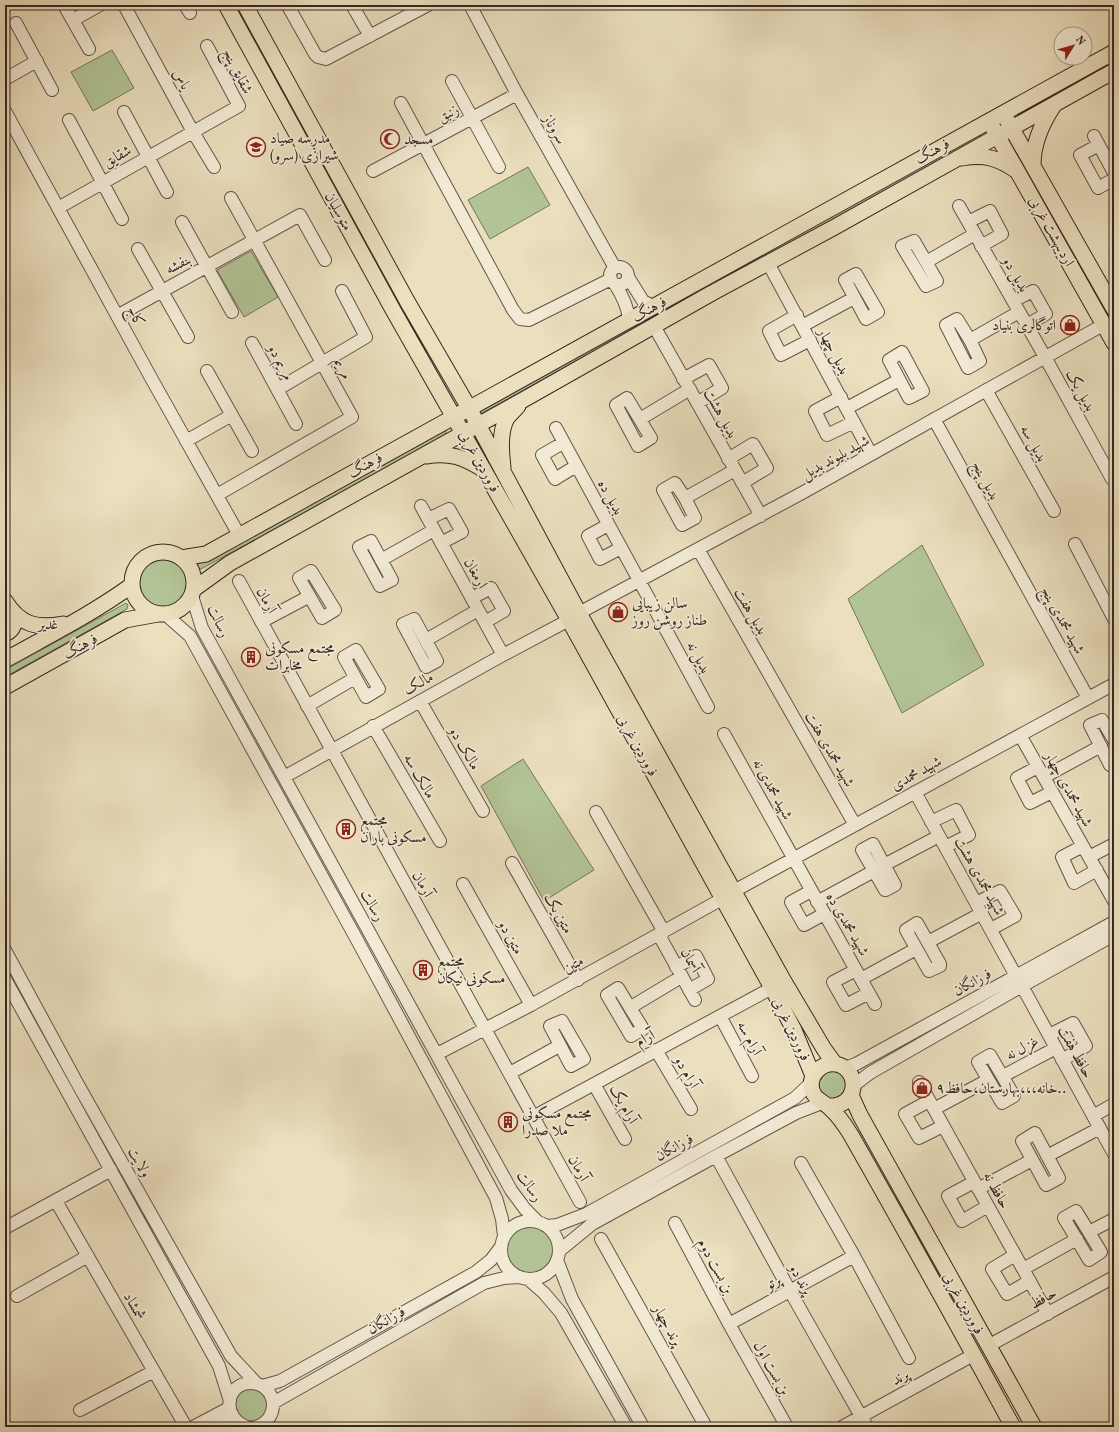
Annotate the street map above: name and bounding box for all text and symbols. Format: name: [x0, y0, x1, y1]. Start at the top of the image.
north arrow: [1053, 26, 1093, 66]
text: N: [1071, 33, 1088, 49]
street label: شقایق پنج: [214, 45, 257, 99]
street label: یاس: [166, 65, 196, 95]
street label: زنبق: [434, 100, 463, 129]
street label: سروناز: [536, 109, 571, 149]
mosque icon: مسجد: [379, 128, 401, 150]
place label: مدرسه صیاد شیرازی (سرو): [270, 129, 339, 167]
place label: مسجد: [404, 130, 433, 151]
street label: فرهنگ: [911, 133, 954, 170]
school or university icon: مدرسه صیاد شیرازی (سرو): [245, 136, 267, 158]
street label: شقایق: [100, 141, 136, 174]
street label: متوسلیان: [318, 188, 357, 235]
street label: اردیبهشت غربی: [1023, 193, 1079, 271]
street label: بنفشه: [162, 250, 195, 281]
street label: بدیل دو: [995, 251, 1033, 296]
street label: فرهنگ: [628, 291, 671, 328]
street label: کاج: [119, 302, 149, 332]
shop icon: اتوگالری بنیاد: [1059, 314, 1081, 336]
place label: اتوگالری بنیاد: [992, 316, 1056, 337]
street label: بدیل چهار: [811, 323, 854, 379]
street label: مریم دو: [260, 339, 298, 385]
street label: مریم: [326, 354, 356, 384]
street label: بدیل یک: [1060, 366, 1100, 416]
street label: بدیل هشت: [697, 385, 742, 442]
street label: بدیل سه: [1014, 421, 1051, 466]
street label: فروردین غربی: [453, 427, 504, 497]
street label: شهید بلیوند بدیل: [798, 431, 874, 486]
street label: فرهنگ: [344, 447, 387, 484]
street label: بدیل پنج: [964, 457, 1004, 505]
street label: بدیل ده: [591, 476, 628, 519]
street label: ارمغان: [458, 554, 492, 593]
street label: شهید محمدی پنج: [1033, 583, 1089, 659]
street label: آرمان: [250, 584, 282, 619]
street label: بدیل هفت: [728, 584, 772, 639]
place label: سالن زیبایی طناز روشن روز: [630, 594, 707, 632]
shop icon: سالن زیبایی طناز روشن روز: [607, 601, 629, 623]
street label: رسالت: [201, 602, 234, 641]
street label: غدیر: [36, 615, 58, 636]
street label: فرهنگ: [59, 628, 102, 665]
street label: بدیل نه: [680, 638, 715, 678]
place label: مجتمع مسکونی مخابرات: [265, 639, 334, 677]
building icon: مجتمع مسکونی مخابرات: [240, 646, 262, 668]
street label: مالک: [400, 667, 438, 701]
street label: شهید محمدی هفت: [799, 708, 859, 791]
street label: فروردین غربی: [611, 711, 662, 781]
street label: مالک دو: [442, 721, 485, 775]
street label: شهید محمدی چهار: [1037, 746, 1097, 831]
street label: مالک سه: [397, 750, 440, 803]
street label: شهید محمدی: [887, 752, 946, 797]
street label: شهید محمدی نه: [746, 755, 797, 824]
place label: مجتمع مسکونی باران: [360, 811, 426, 849]
building icon: مجتمع مسکونی باران: [335, 818, 357, 840]
street label: شهید محمدی هشت: [948, 834, 1009, 920]
street label: آرمان: [406, 868, 438, 903]
street label: رسالت: [354, 886, 389, 926]
street label: شهید محمدی ده: [820, 889, 873, 961]
street label: متین یک: [538, 890, 577, 938]
street label: متین دو: [491, 915, 528, 959]
street label: آسمان: [674, 944, 706, 979]
street label: متین: [559, 951, 588, 980]
place label: مجتمع مسکونی نیکان: [437, 952, 505, 990]
building icon: مجتمع مسکونی نیکان: [412, 959, 434, 981]
street label: فرزانگان: [949, 963, 996, 1002]
street label: فروردین غربی: [766, 994, 815, 1065]
street label: آرام سه: [730, 1018, 767, 1062]
street label: حافظ هفت: [1052, 1023, 1098, 1083]
street label: آرام: [632, 1025, 661, 1054]
street label: غزل نه: [1002, 1032, 1043, 1067]
street label: آرام دو: [666, 1051, 704, 1095]
shop icon: خانه،،،بهارستان،حافظ۹..: [911, 1077, 933, 1099]
place label: خانه،،،بهارستان،حافظ۹..: [936, 1079, 1066, 1100]
street label: آرام یک: [602, 1081, 643, 1130]
place label: مجتمع مسکونی ملا صدرا: [522, 1104, 591, 1142]
building icon: مجتمع مسکونی ملا صدرا: [497, 1111, 519, 1133]
street label: فرزانگان: [651, 1128, 698, 1167]
street label: ولایت: [122, 1144, 156, 1182]
street label: آرمان: [562, 1152, 594, 1187]
street label: رسالت: [511, 1167, 547, 1207]
street label: حافظ نه: [977, 1168, 1015, 1213]
street label: بن بست دوم: [690, 1235, 738, 1299]
street label: پرند دو: [782, 1259, 817, 1300]
street label: فروردین غربی: [937, 1269, 988, 1339]
street label: پرتو: [760, 1270, 787, 1297]
street label: حافظ: [1026, 1283, 1061, 1315]
street label: شمشاد: [117, 1289, 150, 1325]
street label: پرند چهار: [646, 1299, 687, 1352]
street label: فرزانگان: [363, 1301, 410, 1341]
street label: بن بست اول: [747, 1338, 794, 1400]
street label: پرند: [888, 1364, 914, 1392]

